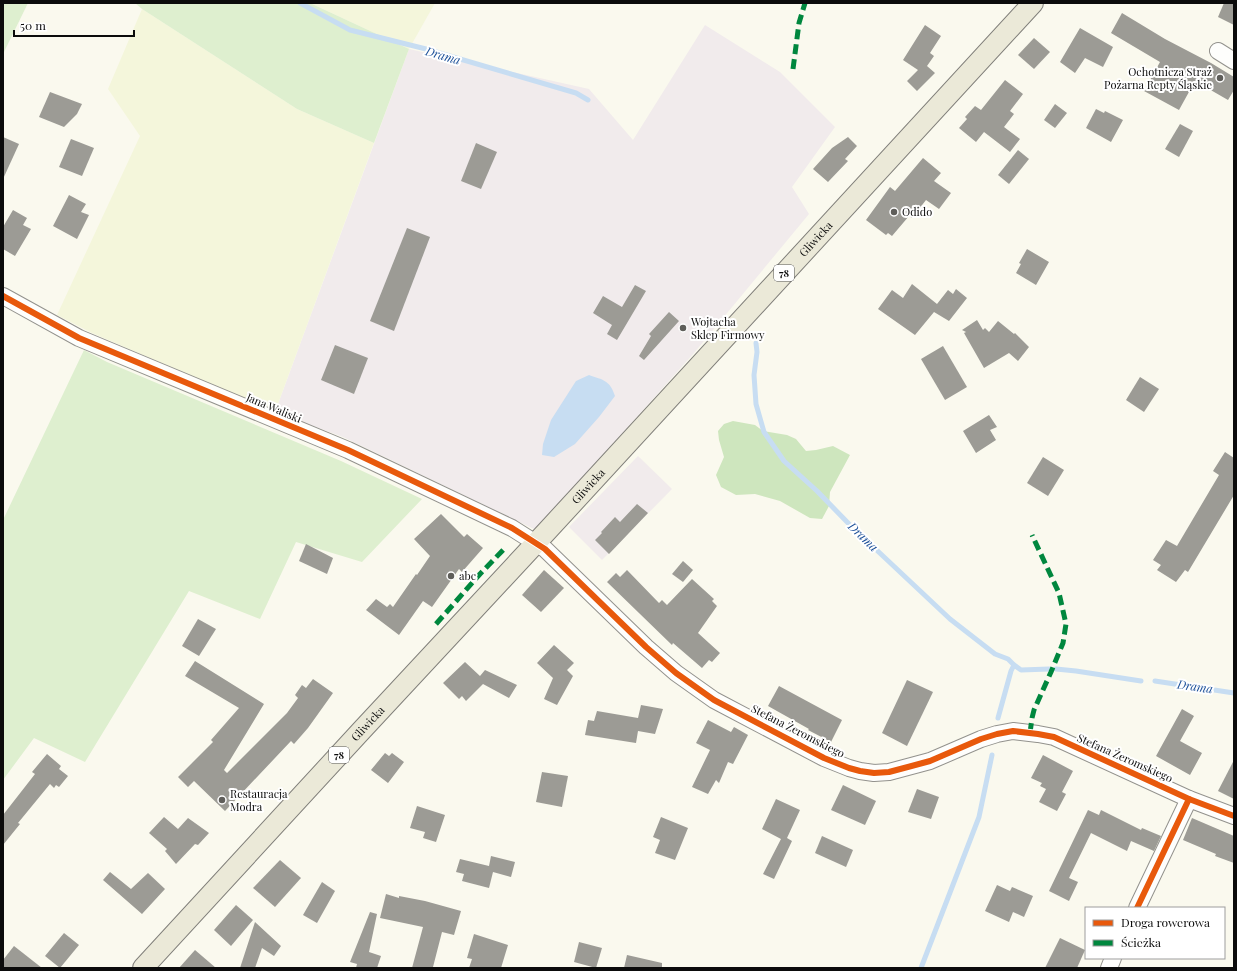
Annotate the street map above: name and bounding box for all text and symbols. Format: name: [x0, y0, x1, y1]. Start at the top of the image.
scale bar: [14, 12, 134, 38]
text: 50 m: [20, 17, 46, 33]
water label: Drama: [423, 42, 463, 68]
place label: Ochotnicza Straż Pożarna Repty Śląskie: [1104, 64, 1212, 92]
marker: Ochotnicza Straż Pożarna Repty Śląskie: [1215, 73, 1225, 83]
place label: Odido: [902, 204, 932, 219]
marker: Odido: [889, 207, 899, 217]
street label: Gliwicka: [795, 218, 836, 259]
road number: 78: [774, 265, 794, 281]
place label: Wojtacha Sklep Firmowy: [690, 314, 765, 342]
marker: Wojtacha Sklep Firmowy: [678, 323, 688, 333]
street label: Jana Waliski: [243, 389, 304, 426]
street label: Gliwicka: [568, 465, 608, 507]
water label: Drama: [845, 517, 882, 554]
place label: abc: [459, 568, 476, 583]
marker: abc: [446, 571, 456, 581]
water label: Drama: [1175, 675, 1214, 696]
street label: Stefana Żeromskiego: [749, 700, 848, 761]
street label: Gliwicka: [347, 702, 388, 744]
street label: Stefana Żeromskiego: [1075, 730, 1175, 785]
road number: 78: [329, 747, 349, 763]
place label: Restauracja Modra: [230, 786, 288, 814]
marker: Restauracja Modra: [217, 795, 227, 805]
legend: [1085, 907, 1225, 959]
text: Droga rowerowa: [1121, 914, 1210, 930]
text: Ścieżka: [1121, 934, 1161, 950]

